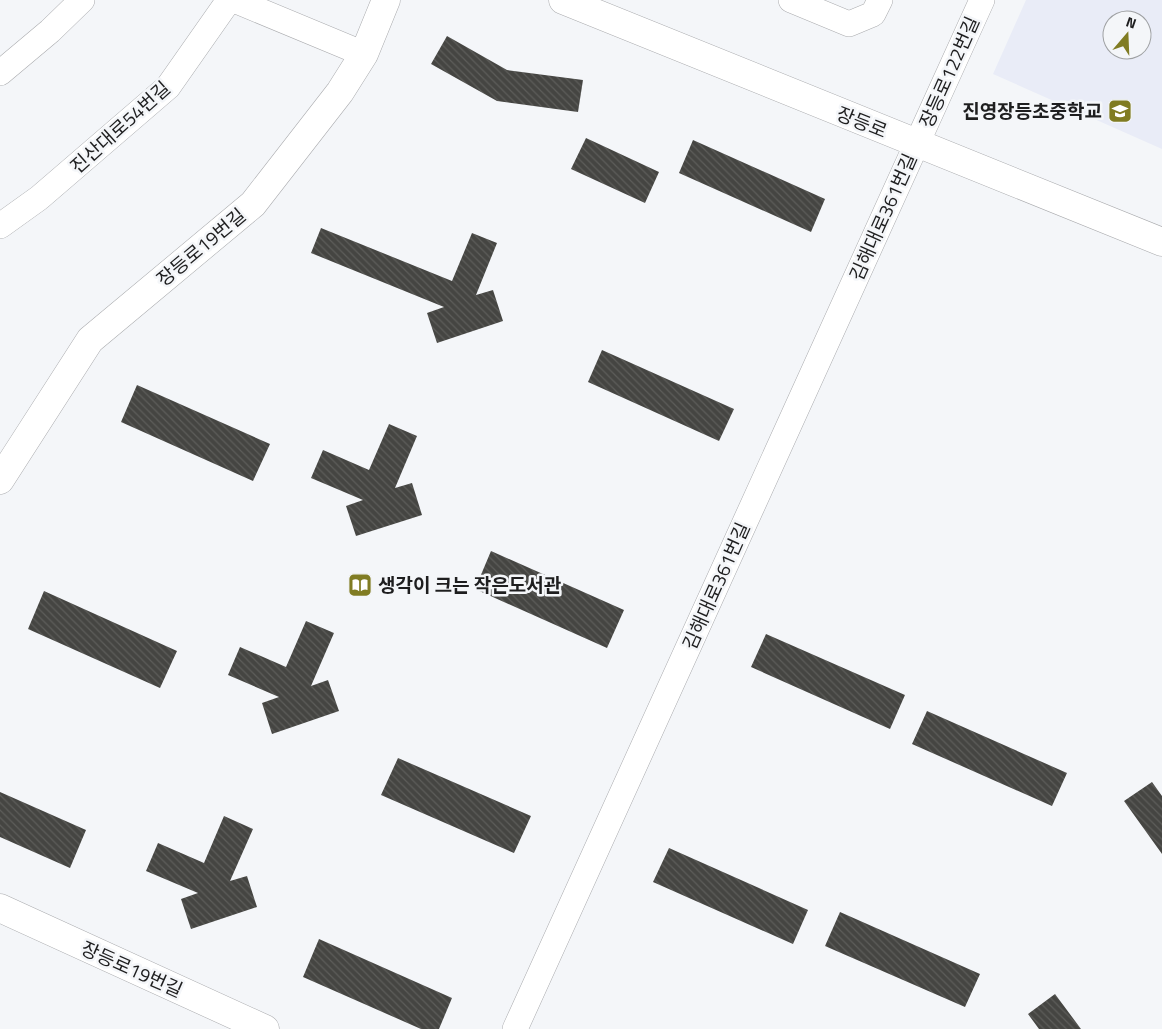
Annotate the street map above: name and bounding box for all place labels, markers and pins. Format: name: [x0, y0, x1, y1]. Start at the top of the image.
place label: 진영장등초중학교: [962, 96, 1102, 125]
school or university icon: 진영장등초중학교: [1107, 98, 1133, 124]
place label: 생각이 크는 작은도서관: [378, 570, 562, 599]
library icon: 생각이 크는 작은도서관: [347, 572, 373, 598]

